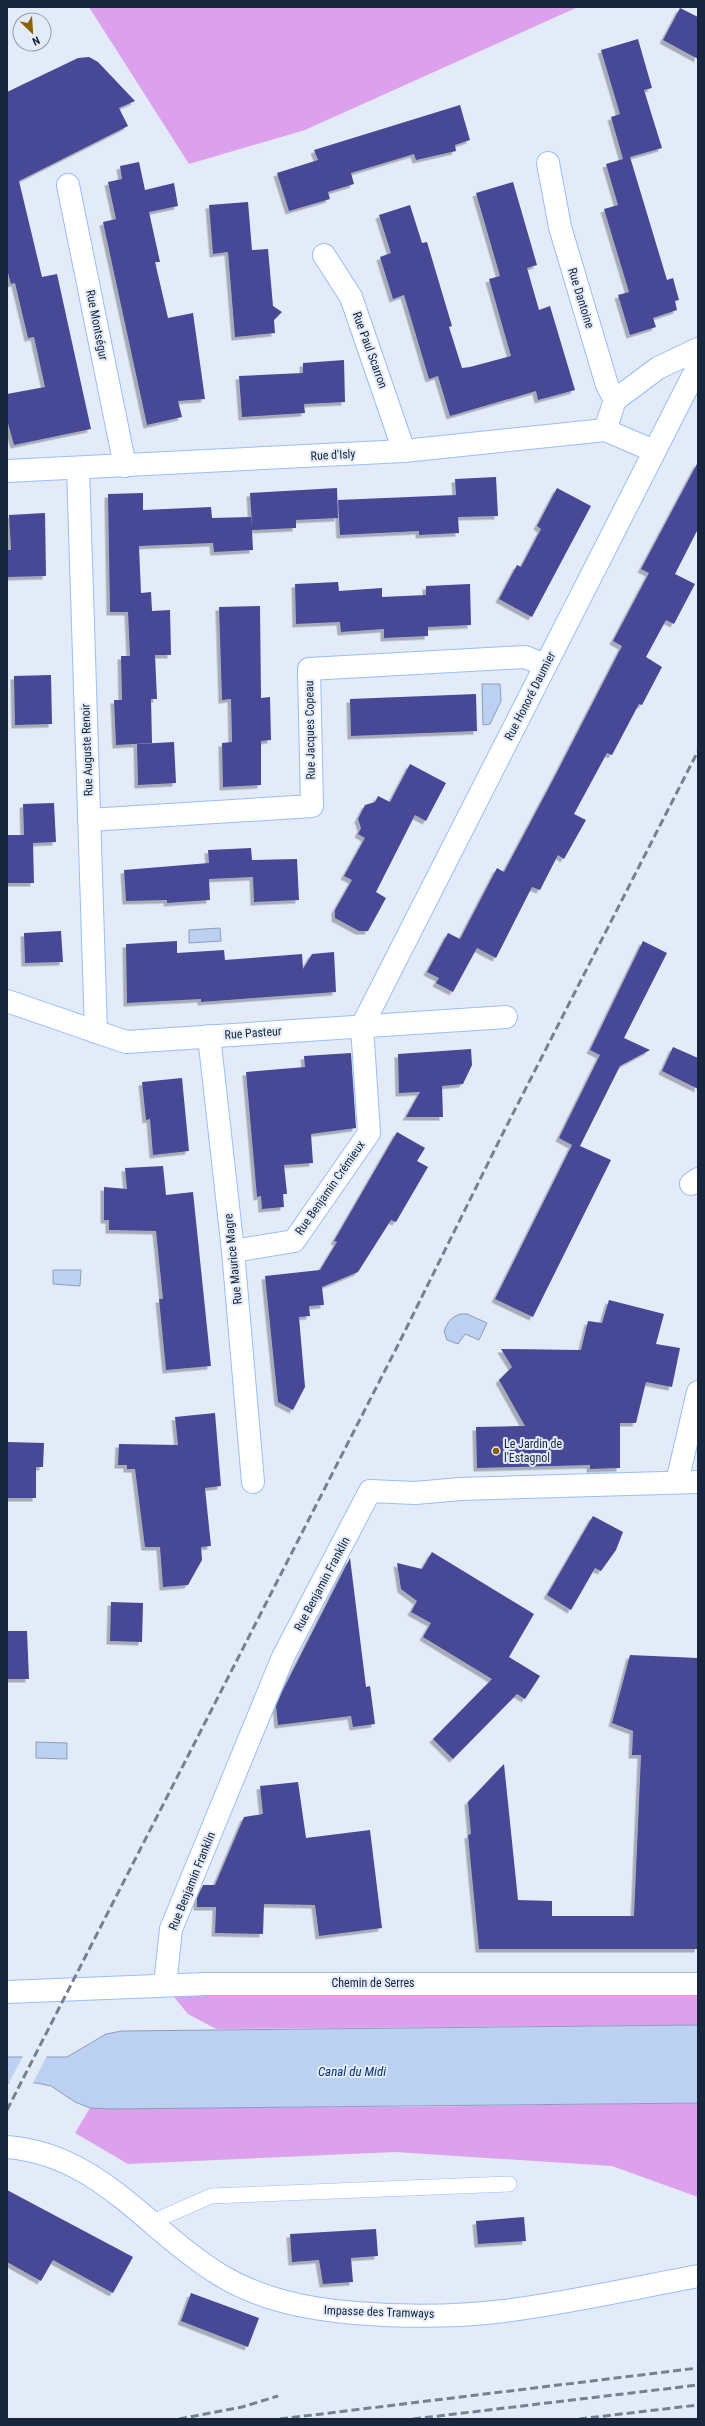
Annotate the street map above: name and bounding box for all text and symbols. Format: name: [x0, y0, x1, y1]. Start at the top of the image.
north arrow: [12, 12, 52, 52]
text: N: [30, 33, 42, 48]
street label: Rue Dantoine: [565, 266, 597, 330]
street label: Rue Montségur: [83, 289, 111, 362]
street label: Rue Paul Scarron: [350, 310, 390, 390]
street label: Rue d'Isly: [310, 447, 356, 463]
street label: Rue Honoré Daumier: [502, 649, 558, 743]
street label: Rue Jacques Copeau: [302, 680, 318, 780]
street label: Rue Auguste Renoir: [78, 703, 96, 797]
street label: Rue Pasteur: [224, 1024, 282, 1042]
street label: Rue Benjamin Crémieux: [292, 1138, 368, 1238]
street label: Rue Maurice Magre: [221, 1212, 245, 1305]
place label: Le Jardin de l'Estagnol: [504, 1437, 562, 1465]
marker: Le Jardin de l'Estagnol: [491, 1446, 501, 1456]
street label: Rue Benjamin Franklin: [291, 1534, 353, 1633]
street label: Rue Benjamin Franklin: [166, 1830, 218, 1932]
street label: Chemin de Serres: [331, 1976, 415, 1990]
water label: Canal du Midi: [318, 2064, 386, 2079]
street label: Impasse des Tramways: [324, 2303, 434, 2321]

